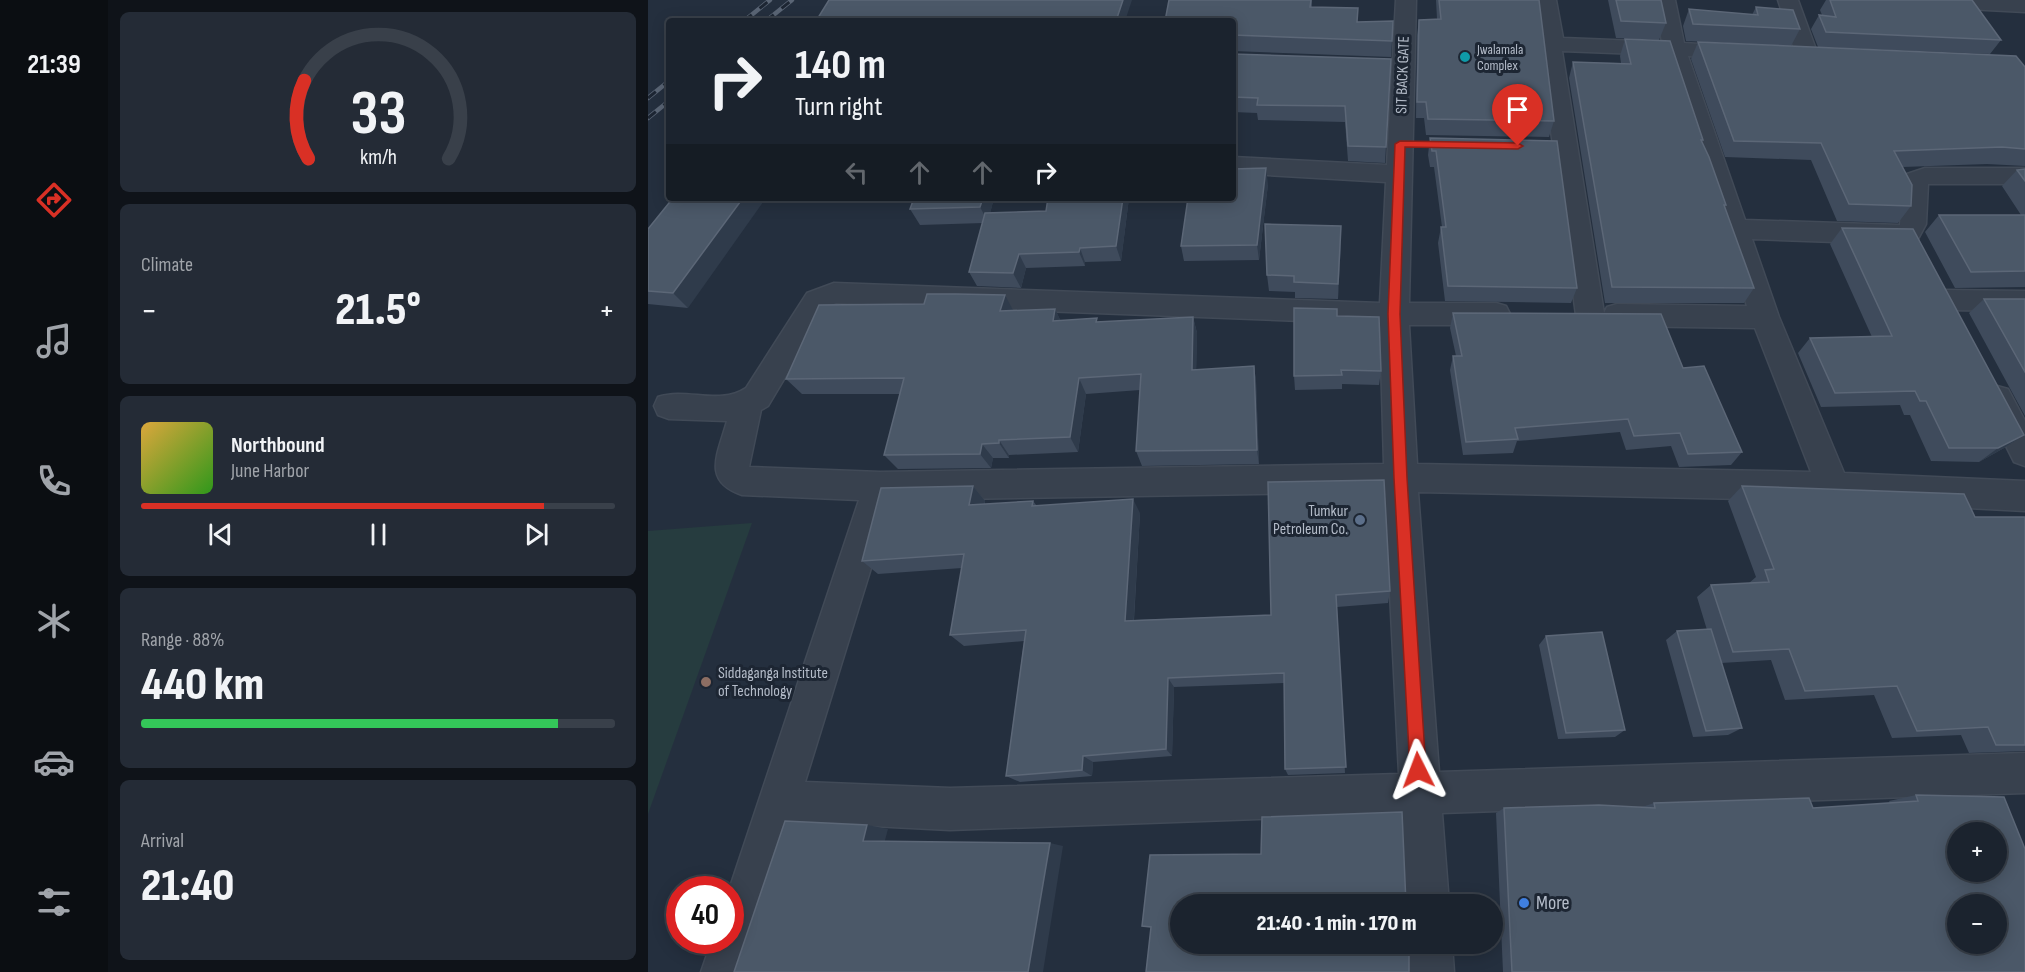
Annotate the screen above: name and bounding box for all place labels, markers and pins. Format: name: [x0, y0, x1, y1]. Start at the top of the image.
place label: Jwalamala Complex: [1476, 41, 1523, 74]
marker: Jwalamala Complex: [1458, 50, 1472, 64]
pin: [1492, 84, 1543, 146]
place label: Tumkur Petroleum Co.: [1273, 502, 1348, 539]
marker: Tumkur Petroleum Co.: [1353, 513, 1367, 527]
place label: Siddaganga Institute of Technology: [718, 664, 828, 701]
marker: Siddaganga Institute of Technology: [699, 675, 713, 689]
place label: More: [1536, 891, 1570, 915]
marker: More: [1517, 896, 1531, 910]

